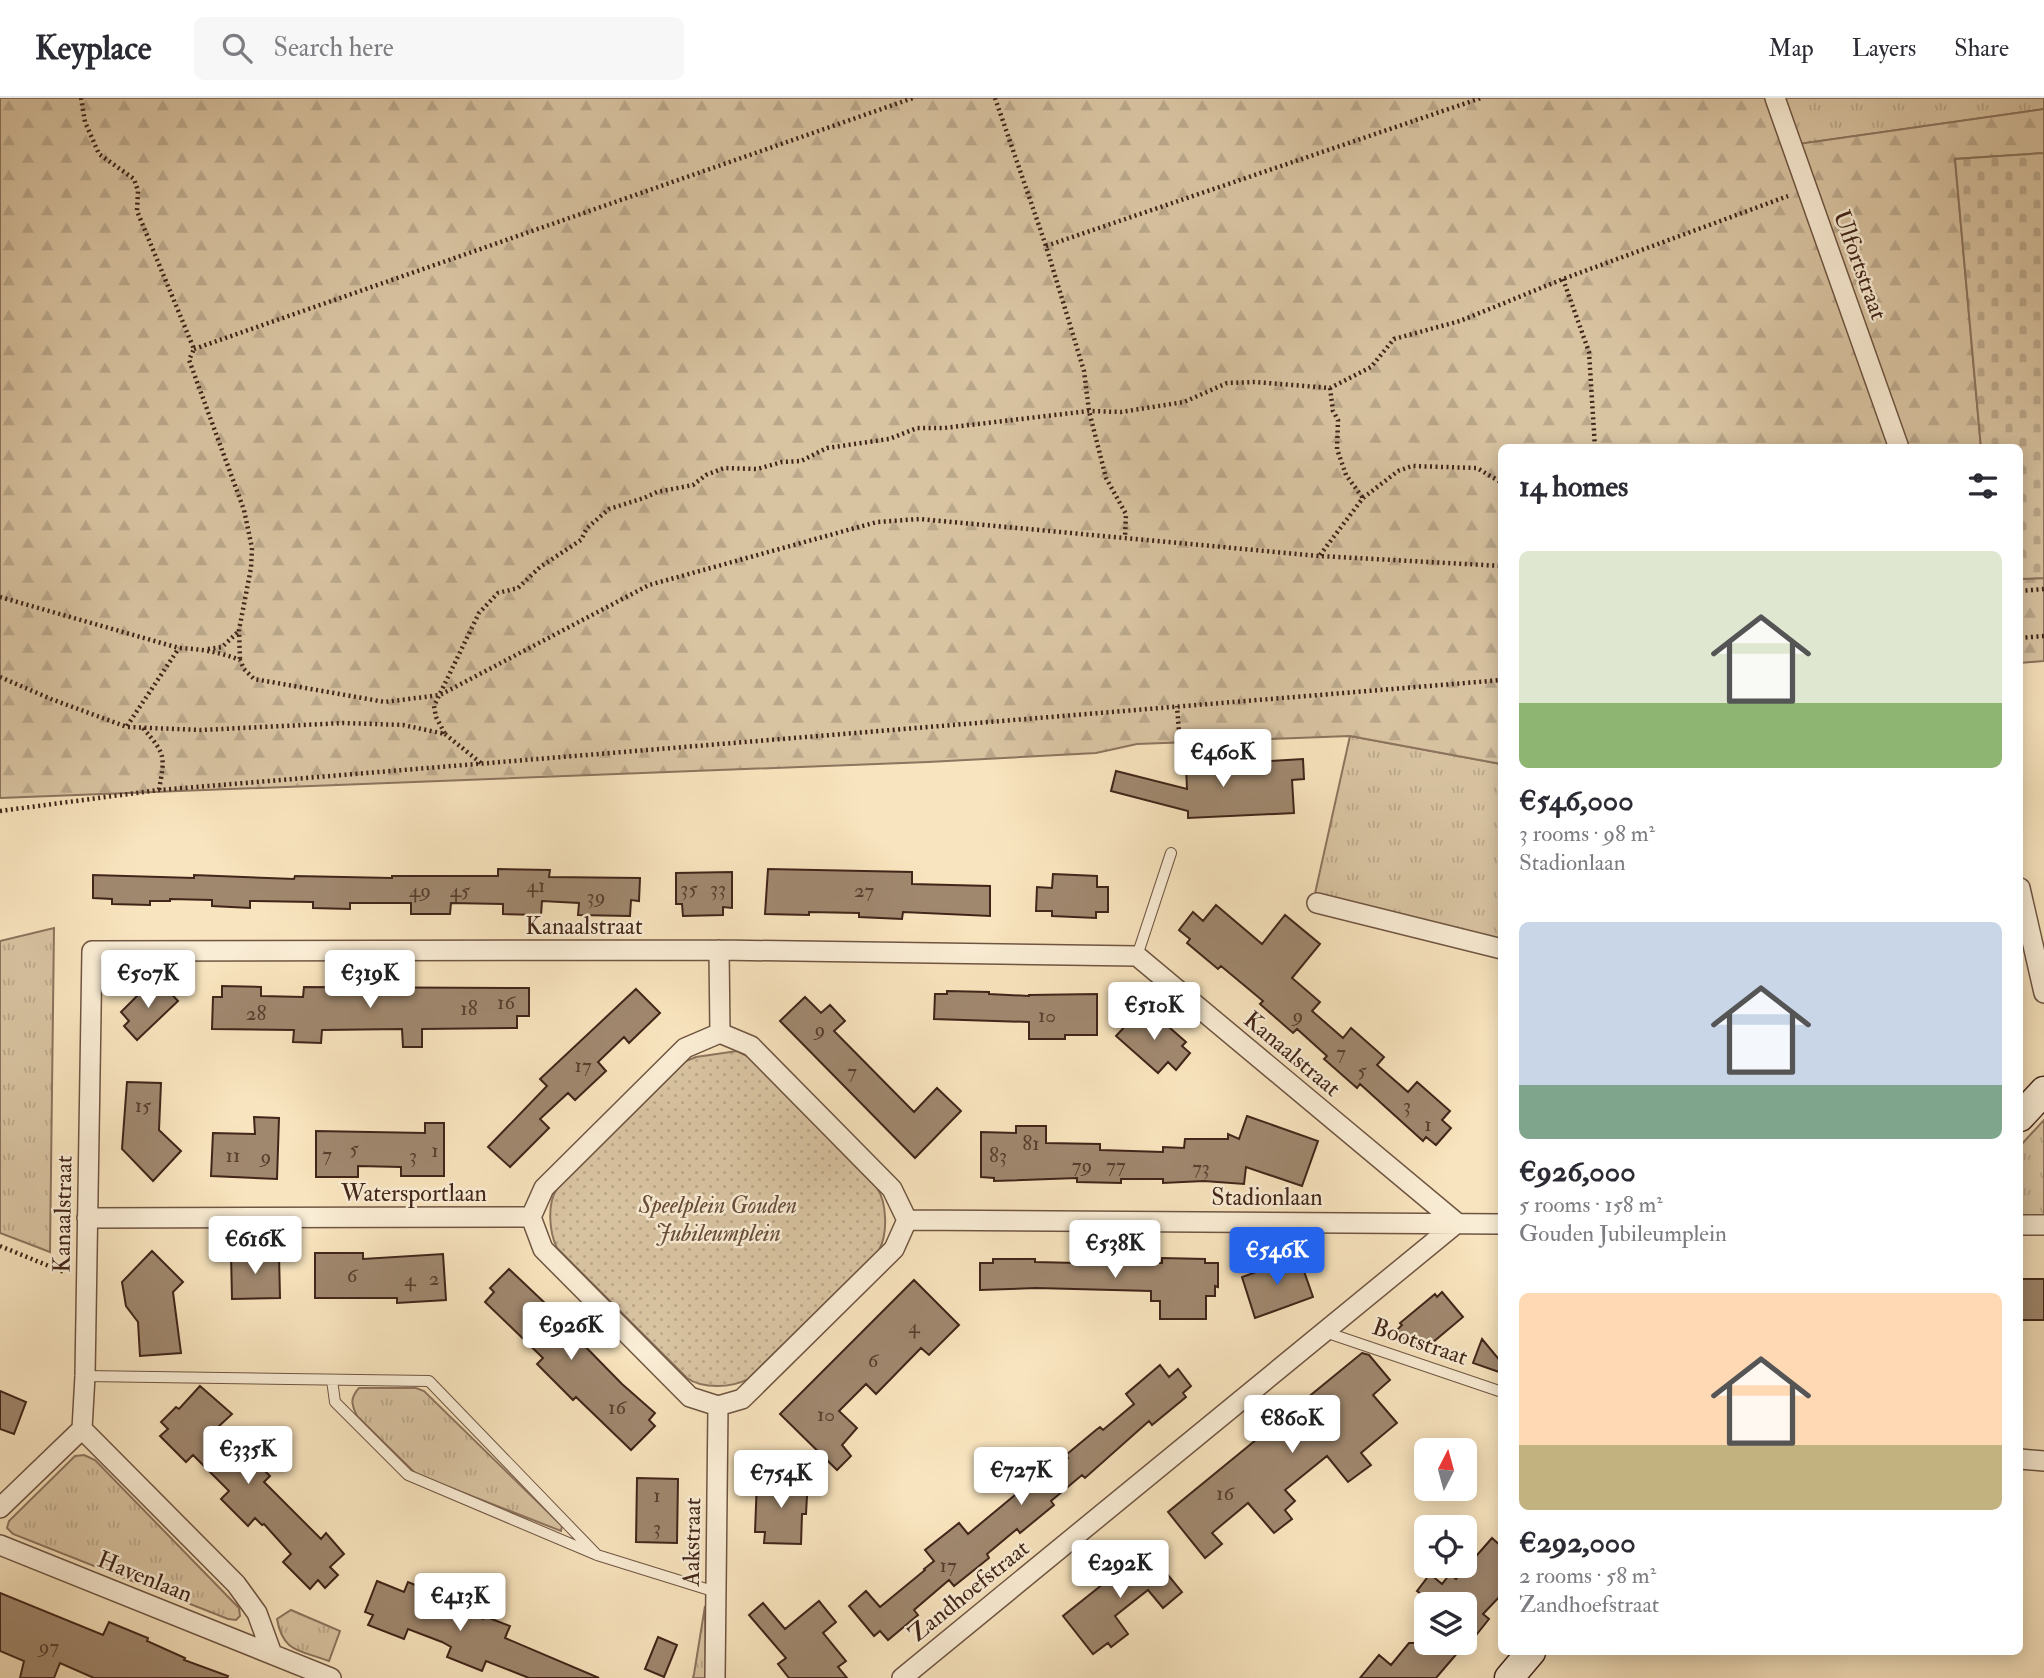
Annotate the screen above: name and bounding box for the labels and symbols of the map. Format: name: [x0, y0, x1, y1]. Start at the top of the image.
street label: Ulfortstraat: [1826, 206, 1894, 324]
pin: €460K: [1174, 730, 1272, 789]
house number: 41: [527, 872, 545, 899]
house number: 35: [680, 875, 698, 902]
house number: 33: [710, 875, 726, 902]
house number: 49: [409, 877, 431, 904]
house number: 45: [450, 877, 471, 904]
house number: 27: [854, 877, 874, 904]
house number: 39: [587, 883, 605, 910]
street label: Kanaalstraat: [525, 911, 643, 942]
pin: €507K: [99, 950, 197, 1010]
pin: €319K: [321, 950, 419, 1010]
pin: €510K: [1105, 982, 1203, 1042]
house number: 16: [497, 989, 516, 1016]
house number: 18: [460, 995, 478, 1022]
house number: 28: [246, 1000, 266, 1027]
house number: 10: [1038, 1002, 1056, 1029]
house number: 9: [1291, 1002, 1303, 1029]
street label: Kanaalstraat: [1237, 1004, 1347, 1104]
house number: 9: [813, 1016, 825, 1043]
house number: 7: [1336, 1039, 1346, 1066]
house number: 17: [574, 1052, 592, 1079]
house number: 5: [1357, 1057, 1367, 1084]
house number: 7: [847, 1058, 857, 1085]
house number: 15: [135, 1092, 152, 1119]
house number: 3: [1403, 1092, 1411, 1119]
house number: 1: [1424, 1111, 1432, 1138]
house number: 81: [1022, 1130, 1040, 1157]
house number: 5: [349, 1135, 359, 1162]
house number: 1: [431, 1137, 439, 1164]
house number: 7: [322, 1141, 332, 1168]
house number: 11: [226, 1142, 241, 1169]
house number: 3: [409, 1142, 417, 1169]
house number: 83: [989, 1142, 1007, 1169]
house number: 9: [259, 1143, 271, 1170]
house number: 79: [1072, 1152, 1092, 1179]
house number: 77: [1106, 1152, 1126, 1179]
house number: 73: [1192, 1154, 1210, 1181]
street label: Kanaalstraat: [46, 1155, 80, 1273]
street label: Watersportlaan: [340, 1178, 487, 1209]
street label: Stadionlaan: [1211, 1182, 1323, 1213]
park label: Speelplein Gouden Jubileumplein: [638, 1190, 797, 1249]
pin: €616K: [206, 1216, 304, 1276]
pin: €538K: [1066, 1220, 1164, 1280]
pin: €546K: [1228, 1228, 1326, 1287]
house number: 6: [347, 1262, 359, 1289]
house number: 2: [429, 1265, 439, 1292]
house number: 4: [404, 1266, 417, 1293]
pin: €926K: [522, 1302, 620, 1362]
street label: Bootstraat: [1368, 1311, 1472, 1373]
house number: 4: [908, 1313, 921, 1340]
house number: 6: [868, 1347, 880, 1374]
house number: 16: [608, 1394, 627, 1421]
pin: €860K: [1243, 1396, 1341, 1455]
house number: 10: [817, 1401, 835, 1428]
pin: €335K: [199, 1426, 297, 1486]
north arrow: [1414, 1438, 1477, 1502]
pin: €727K: [972, 1448, 1070, 1507]
pin: €754K: [732, 1450, 830, 1510]
house number: 16: [1216, 1480, 1235, 1507]
house number: 1: [653, 1482, 661, 1509]
street label: Aakstraat: [676, 1497, 708, 1588]
house number: 3: [653, 1514, 661, 1541]
street label: Zandhoefstraat: [902, 1533, 1036, 1649]
pin: €292K: [1071, 1540, 1169, 1600]
street label: Havenlaan: [93, 1544, 197, 1610]
house number: 17: [939, 1552, 957, 1579]
pin: €413K: [411, 1574, 509, 1633]
house number: 97: [37, 1633, 60, 1660]

